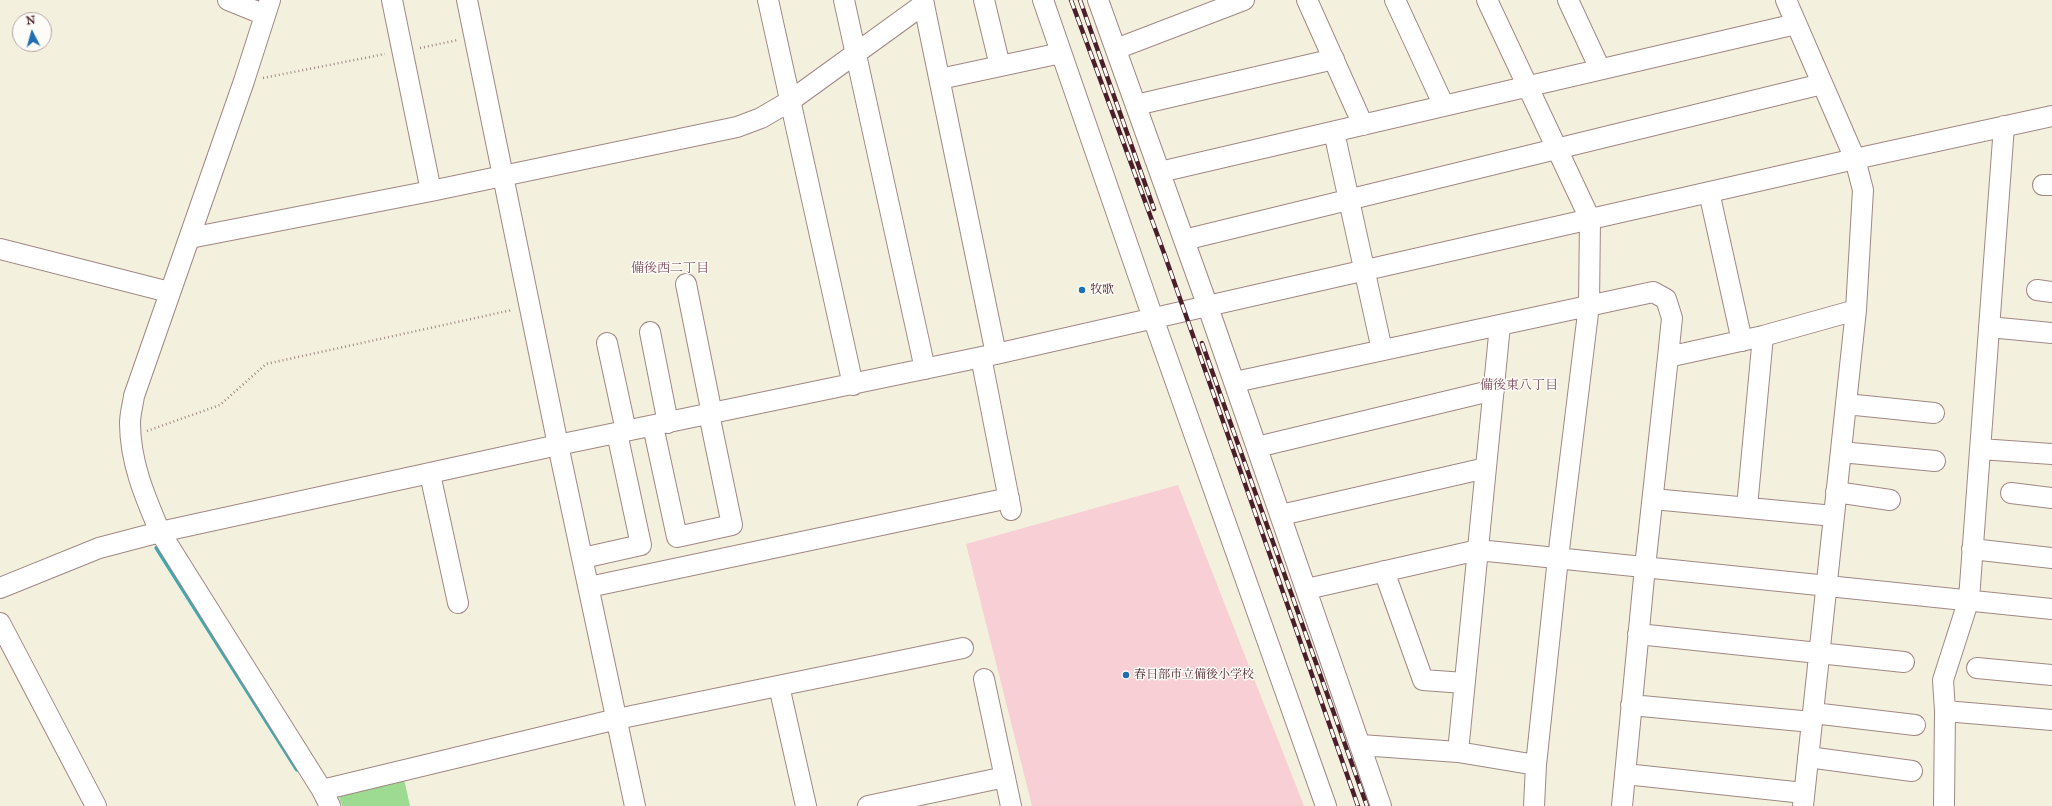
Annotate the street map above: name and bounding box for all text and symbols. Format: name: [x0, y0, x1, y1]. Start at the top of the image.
north arrow: [12, 12, 52, 52]
text: N: [25, 14, 36, 28]
district label: 備後西二丁目: [631, 261, 709, 277]
place label: 牧歌: [1090, 283, 1114, 297]
marker: 牧歌: [1077, 285, 1087, 295]
district label: 備後東八丁目: [1480, 378, 1558, 394]
place label: 春日部市立備後小学校: [1134, 668, 1254, 682]
marker: 春日部市立備後小学校: [1121, 670, 1131, 680]

